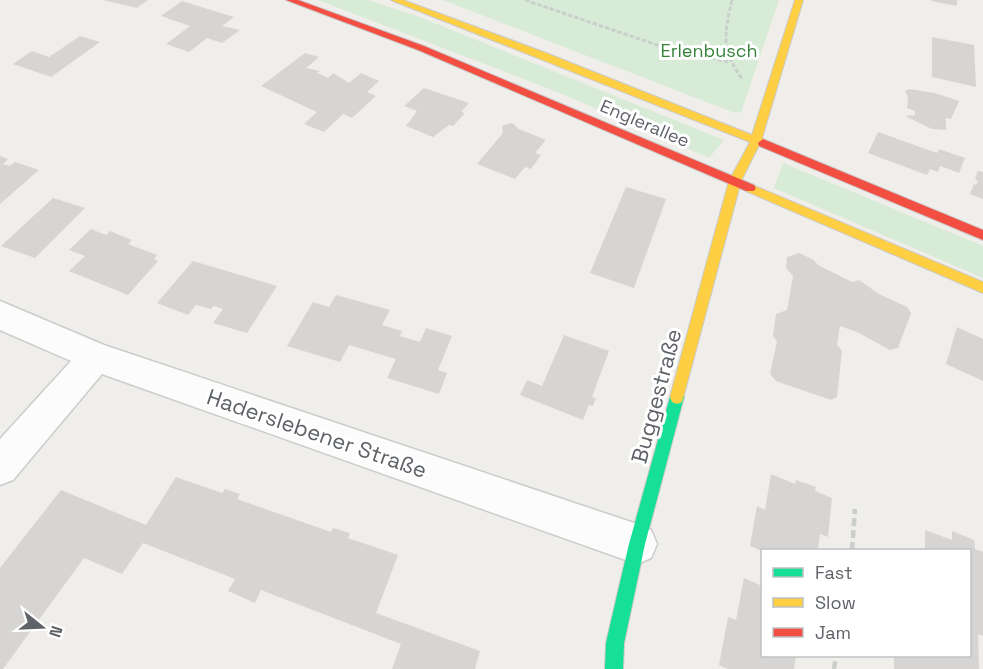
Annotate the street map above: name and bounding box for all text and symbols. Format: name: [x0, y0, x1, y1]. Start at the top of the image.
park label: Erlenbusch: [661, 39, 757, 62]
street label: Englerallee: [597, 94, 693, 152]
street label: Buggestraße: [625, 326, 687, 466]
street label: Haderslebener Straße: [203, 382, 431, 484]
legend: [761, 549, 971, 657]
text: Fast: [815, 561, 852, 584]
text: Slow: [815, 591, 856, 614]
north arrow: [12, 597, 72, 657]
text: Jam: [815, 621, 851, 644]
text: N: [44, 623, 67, 640]

